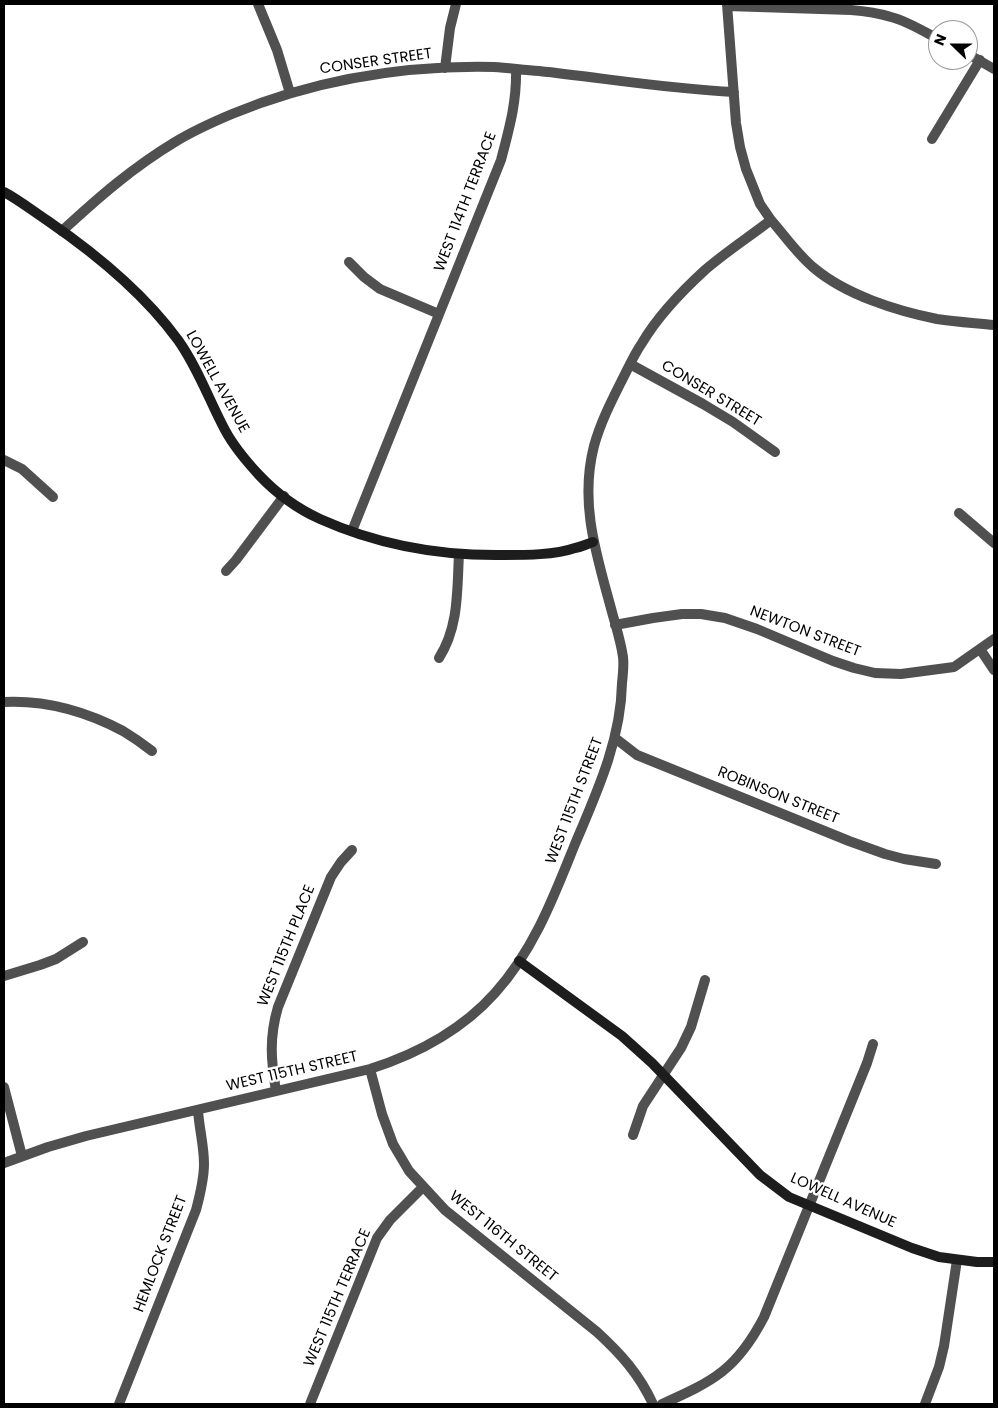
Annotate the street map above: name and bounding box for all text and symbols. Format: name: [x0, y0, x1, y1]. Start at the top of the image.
north arrow: [928, 20, 978, 70]
text: N: [929, 31, 951, 48]
street label: CONSER STREET: [319, 45, 433, 79]
street label: WEST 114TH TERRACE: [431, 130, 501, 274]
street label: LOWELL AVENUE: [182, 328, 252, 436]
street label: CONSER STREET: [658, 357, 764, 431]
street label: NEWTON STREET: [747, 603, 863, 661]
street label: WEST 115TH STREET: [543, 735, 607, 867]
street label: ROBINSON STREET: [715, 763, 841, 829]
street label: WEST 115TH PLACE: [254, 883, 320, 1009]
street label: WEST 115TH STREET: [225, 1048, 359, 1096]
street label: LOWELL AVENUE: [787, 1170, 899, 1232]
street label: WEST 116TH STREET: [445, 1188, 561, 1286]
street label: HEMLOCK STREET: [130, 1193, 192, 1315]
street label: WEST 115TH TERRACE: [301, 1226, 375, 1370]

